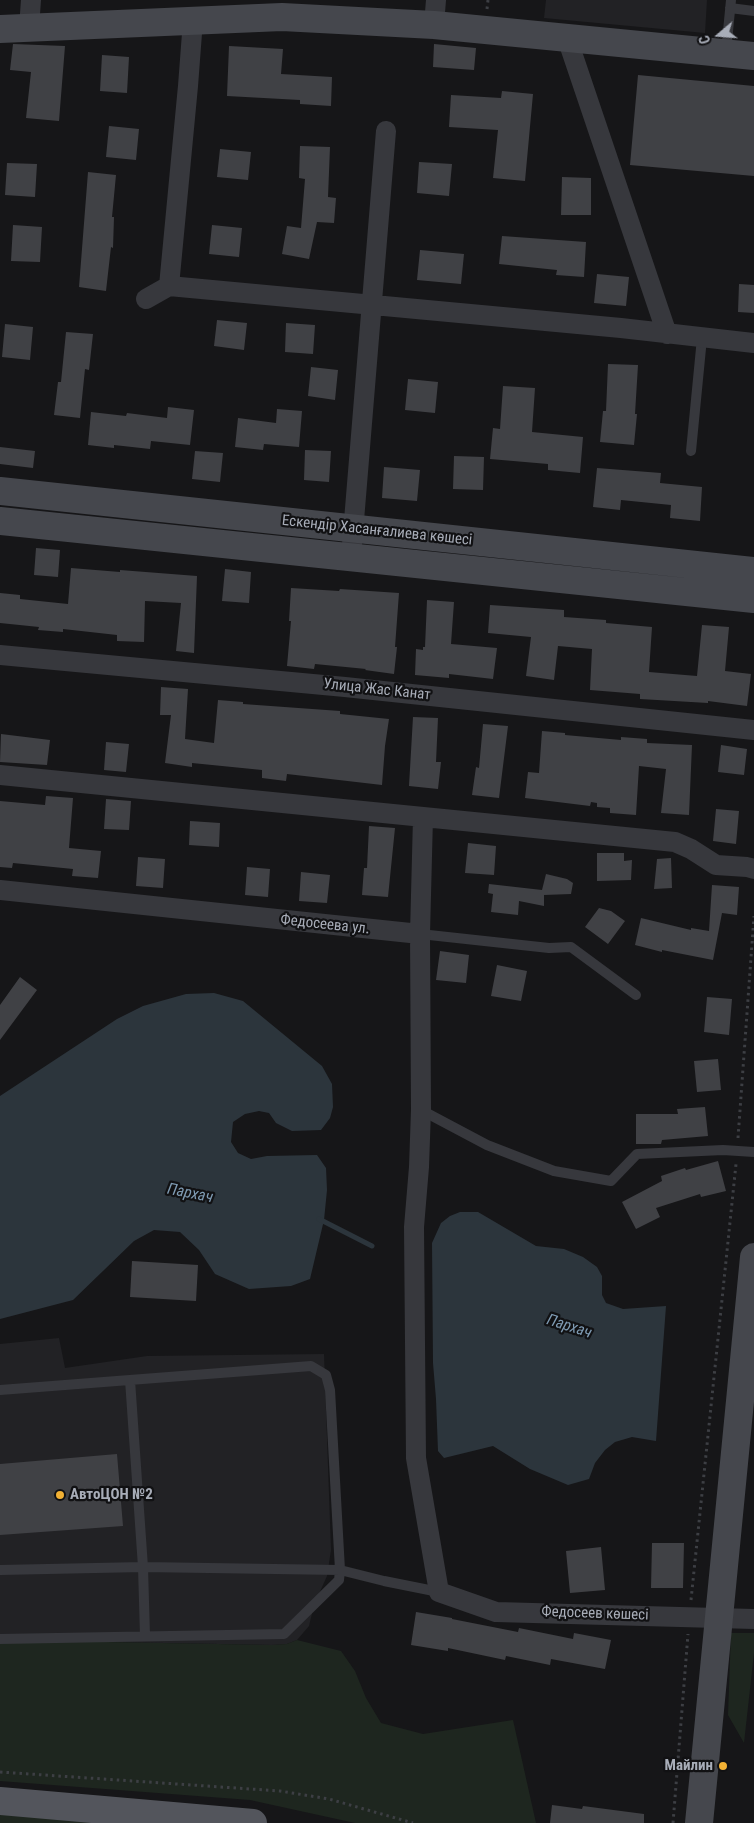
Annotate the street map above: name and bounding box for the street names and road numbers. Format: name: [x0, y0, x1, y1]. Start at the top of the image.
street label: Ескендір Хасанғалиева көшесі: [281, 512, 473, 550]
street label: Улица Жас Канат: [323, 675, 431, 705]
street label: Федосеева ул.: [280, 911, 370, 939]
street label: Федосеев көшесі: [541, 1603, 649, 1625]

